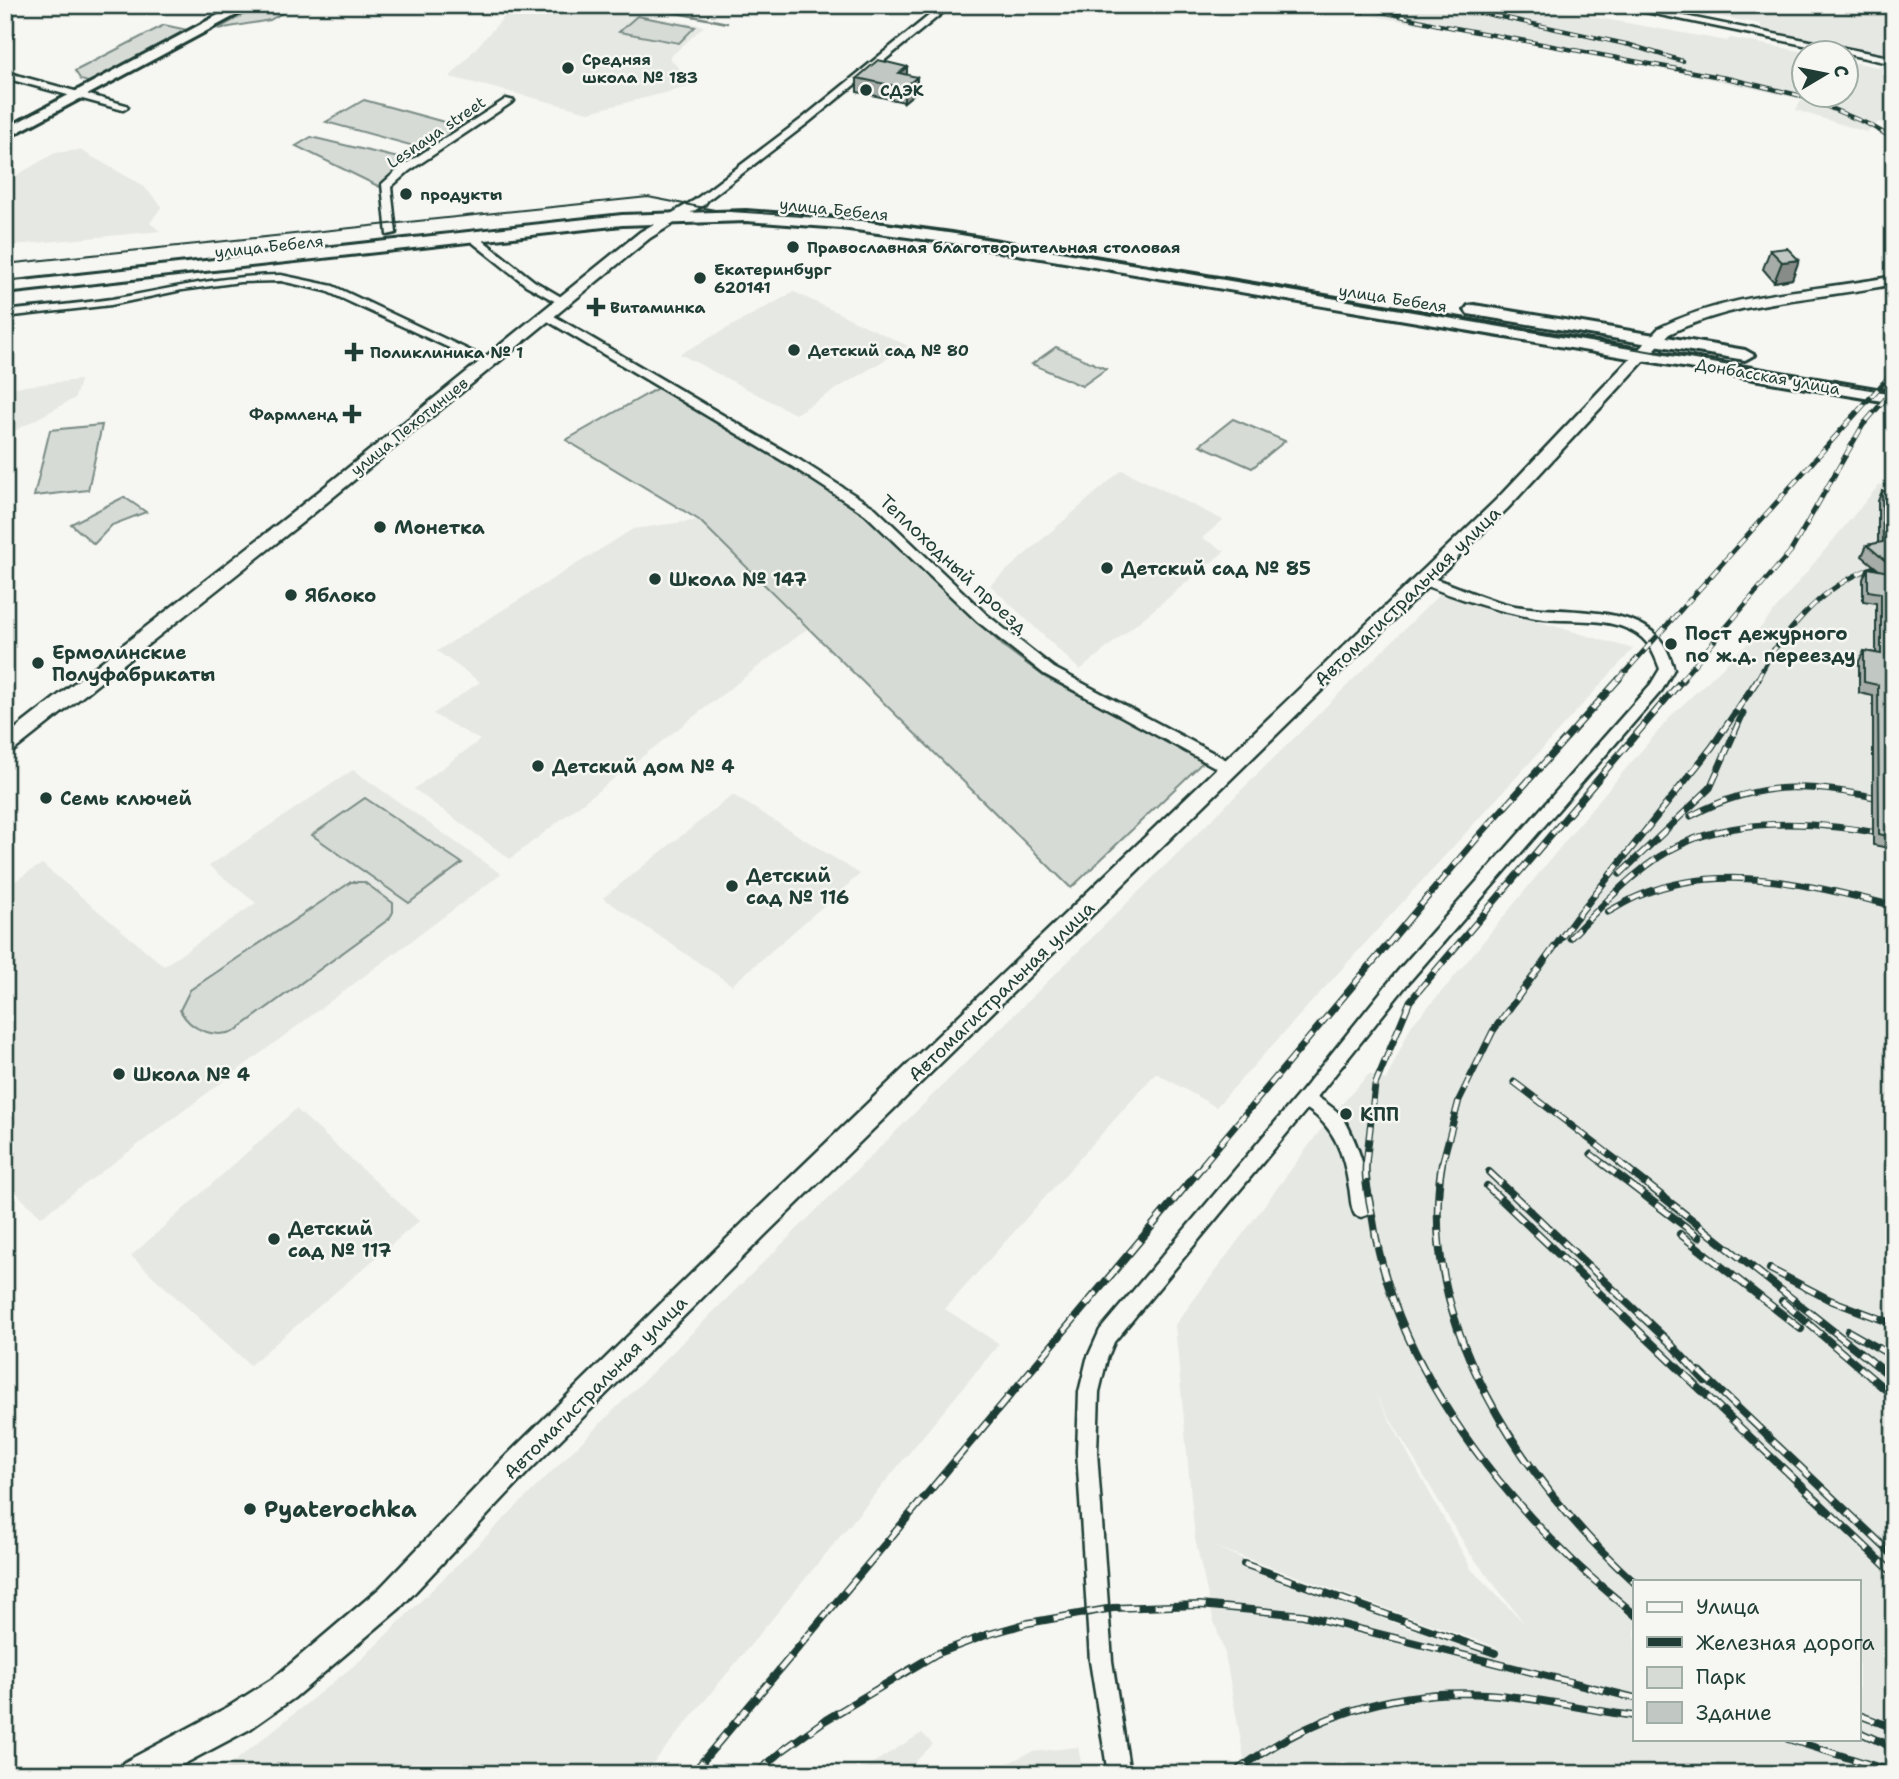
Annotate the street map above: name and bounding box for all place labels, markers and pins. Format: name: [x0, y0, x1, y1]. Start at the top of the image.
place label: Средняя школа № 183: [582, 49, 698, 88]
marker: Средняя школа № 183: [560, 60, 576, 76]
place label: СДЭК: [880, 80, 924, 101]
marker: СДЭК: [858, 82, 874, 98]
place label: продукты: [420, 184, 503, 205]
marker: продукты: [398, 186, 414, 202]
place label: Православная благотворительная столовая: [807, 237, 1180, 258]
marker: Православная благотворительная столовая: [785, 239, 801, 255]
place label: Екатеринбург 620141: [714, 259, 832, 298]
marker: Екатеринбург 620141: [692, 270, 708, 286]
place label: Витаминка: [610, 297, 705, 318]
marker: Витаминка: [588, 299, 604, 315]
place label: Детский сад № 80: [808, 340, 969, 361]
marker: Поликлиника № 1: [344, 342, 364, 362]
place label: Поликлиника № 1: [370, 342, 523, 363]
marker: Детский сад № 80: [786, 342, 802, 358]
place label: Фармленд: [249, 404, 339, 425]
marker: Фармленд: [344, 406, 360, 422]
place label: Монетка: [394, 515, 485, 540]
marker: Монетка: [372, 519, 388, 535]
place label: Детский сад № 85: [1121, 556, 1311, 581]
marker: Детский сад № 85: [1099, 560, 1115, 576]
place label: Школа № 147: [669, 567, 807, 592]
marker: Школа № 147: [647, 571, 663, 587]
place label: Яблоко: [305, 583, 376, 608]
marker: Яблоко: [283, 587, 299, 603]
place label: Пост дежурного по ж.д. переезду: [1685, 621, 1856, 668]
marker: Пост дежурного по ж.д. переезду: [1663, 636, 1679, 652]
place label: Ермолинские Полуфабрикаты: [52, 640, 215, 687]
marker: Ермолинские Полуфабрикаты: [30, 655, 46, 671]
place label: Детский дом № 4: [552, 754, 735, 779]
marker: Детский дом № 4: [530, 758, 546, 774]
place label: Семь ключей: [60, 786, 192, 811]
marker: Семь ключей: [38, 790, 54, 806]
place label: Детский сад № 116: [746, 863, 849, 910]
marker: Детский сад № 116: [724, 878, 740, 894]
place label: Школа № 4: [133, 1062, 251, 1087]
marker: Школа № 4: [111, 1066, 127, 1082]
place label: КПП: [1360, 1102, 1399, 1127]
marker: КПП: [1338, 1106, 1354, 1122]
place label: Детский сад № 117: [288, 1216, 391, 1263]
marker: Детский сад № 117: [266, 1231, 282, 1247]
place label: Pyaterochka: [264, 1494, 417, 1524]
marker: Pyaterochka: [242, 1501, 258, 1517]

